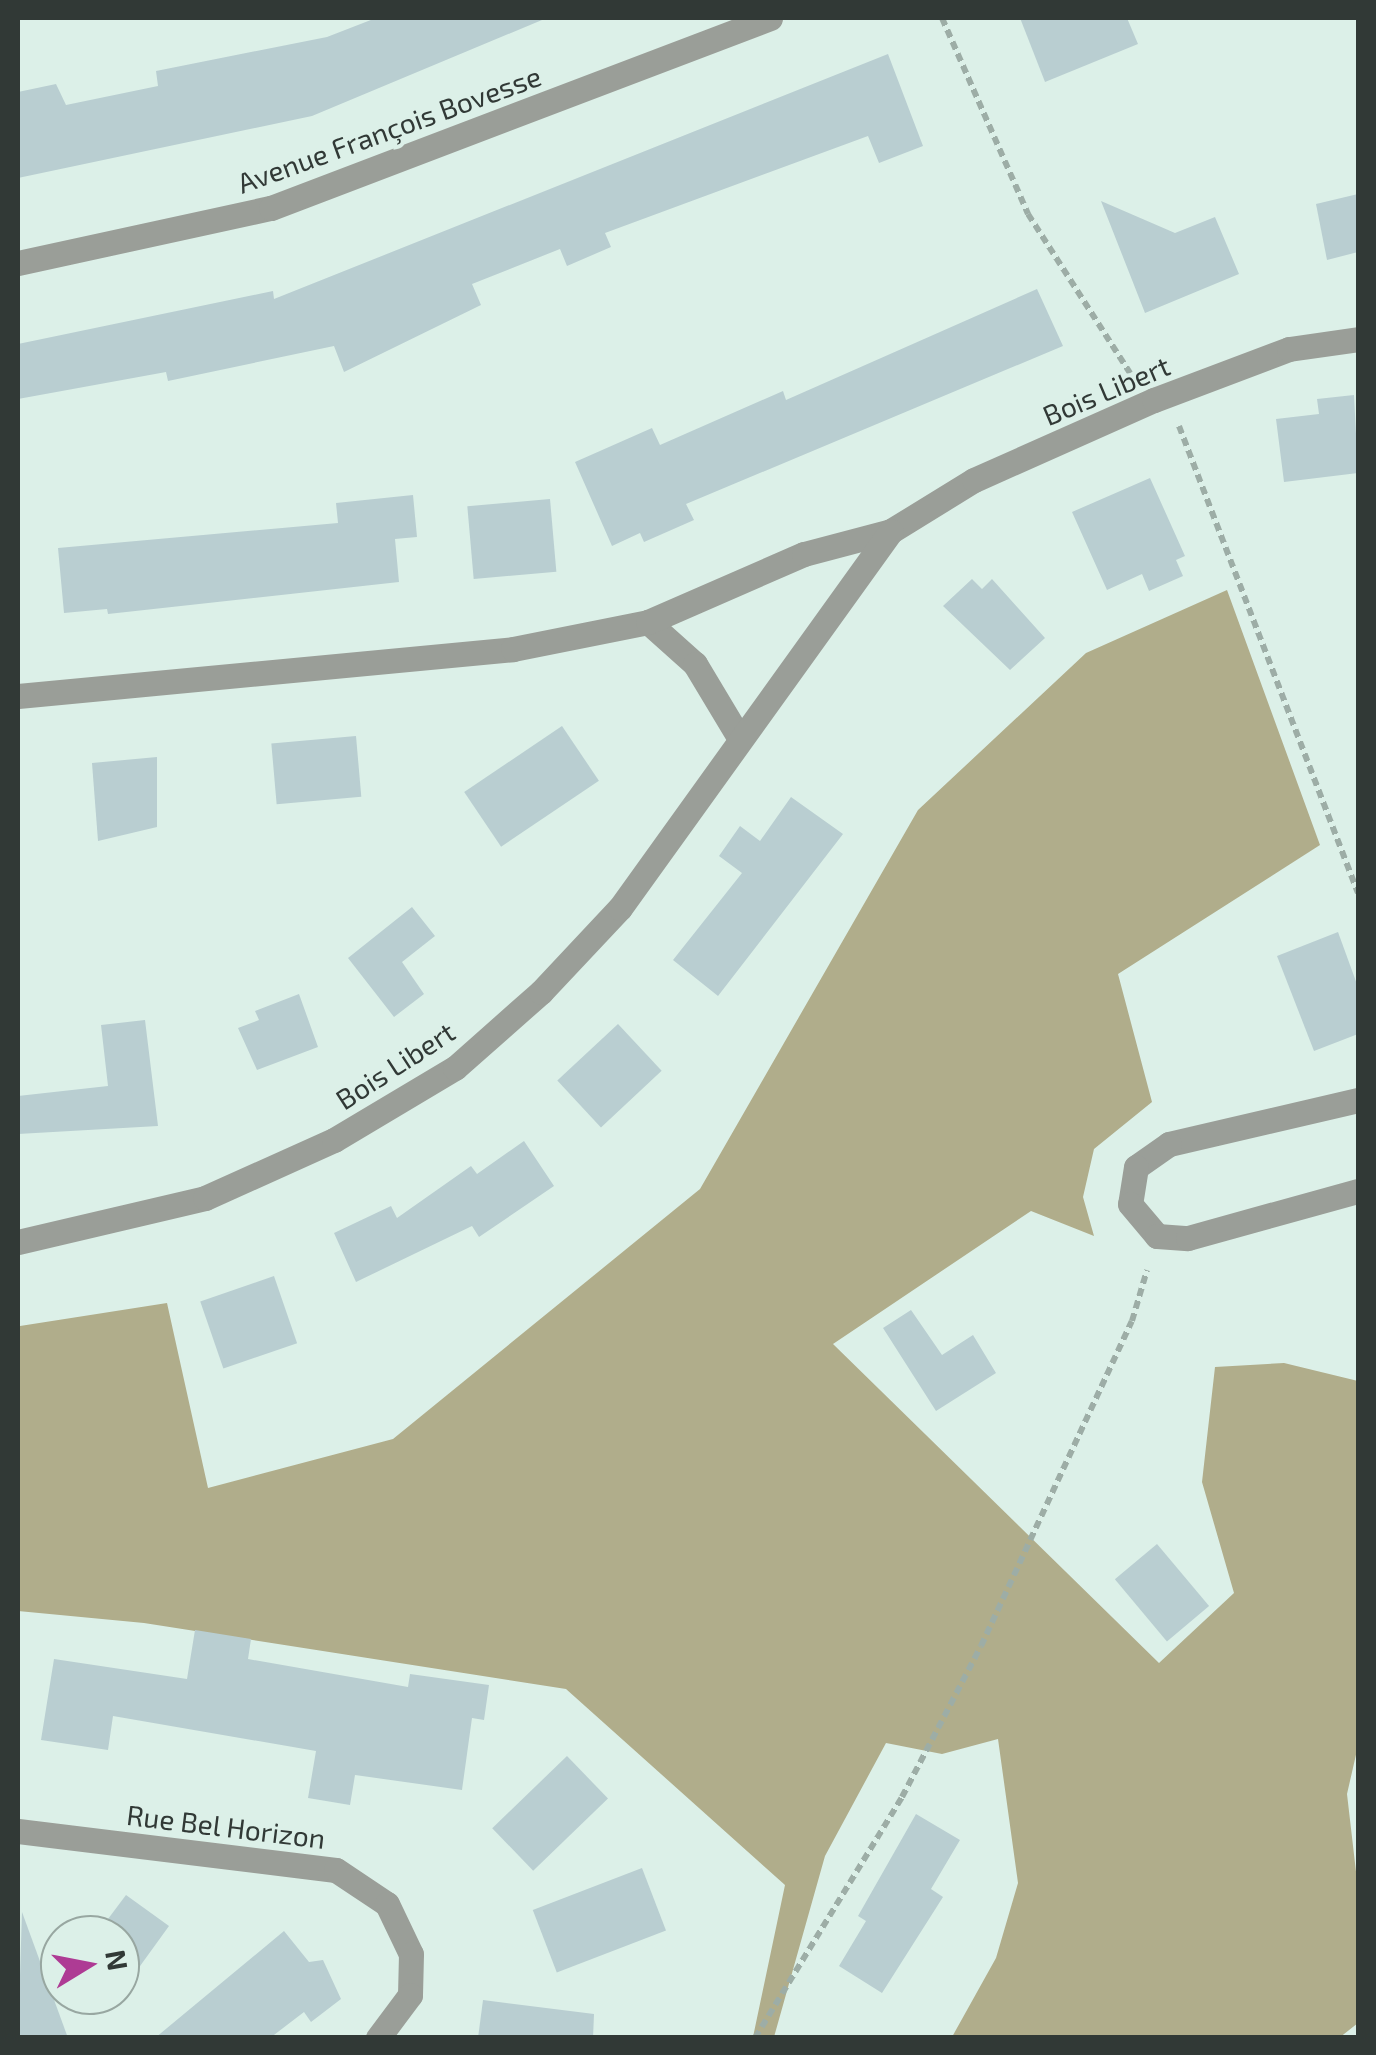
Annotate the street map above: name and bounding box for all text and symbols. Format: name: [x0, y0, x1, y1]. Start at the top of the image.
street label: Avenue François Bovesse: [233, 58, 545, 200]
street label: Bois Libert: [1037, 348, 1175, 432]
street label: Bois Libert: [329, 1014, 461, 1116]
street label: Rue Bel Horizon: [124, 1797, 328, 1855]
north arrow: [40, 1915, 140, 2015]
text: N: [99, 1947, 136, 1973]

